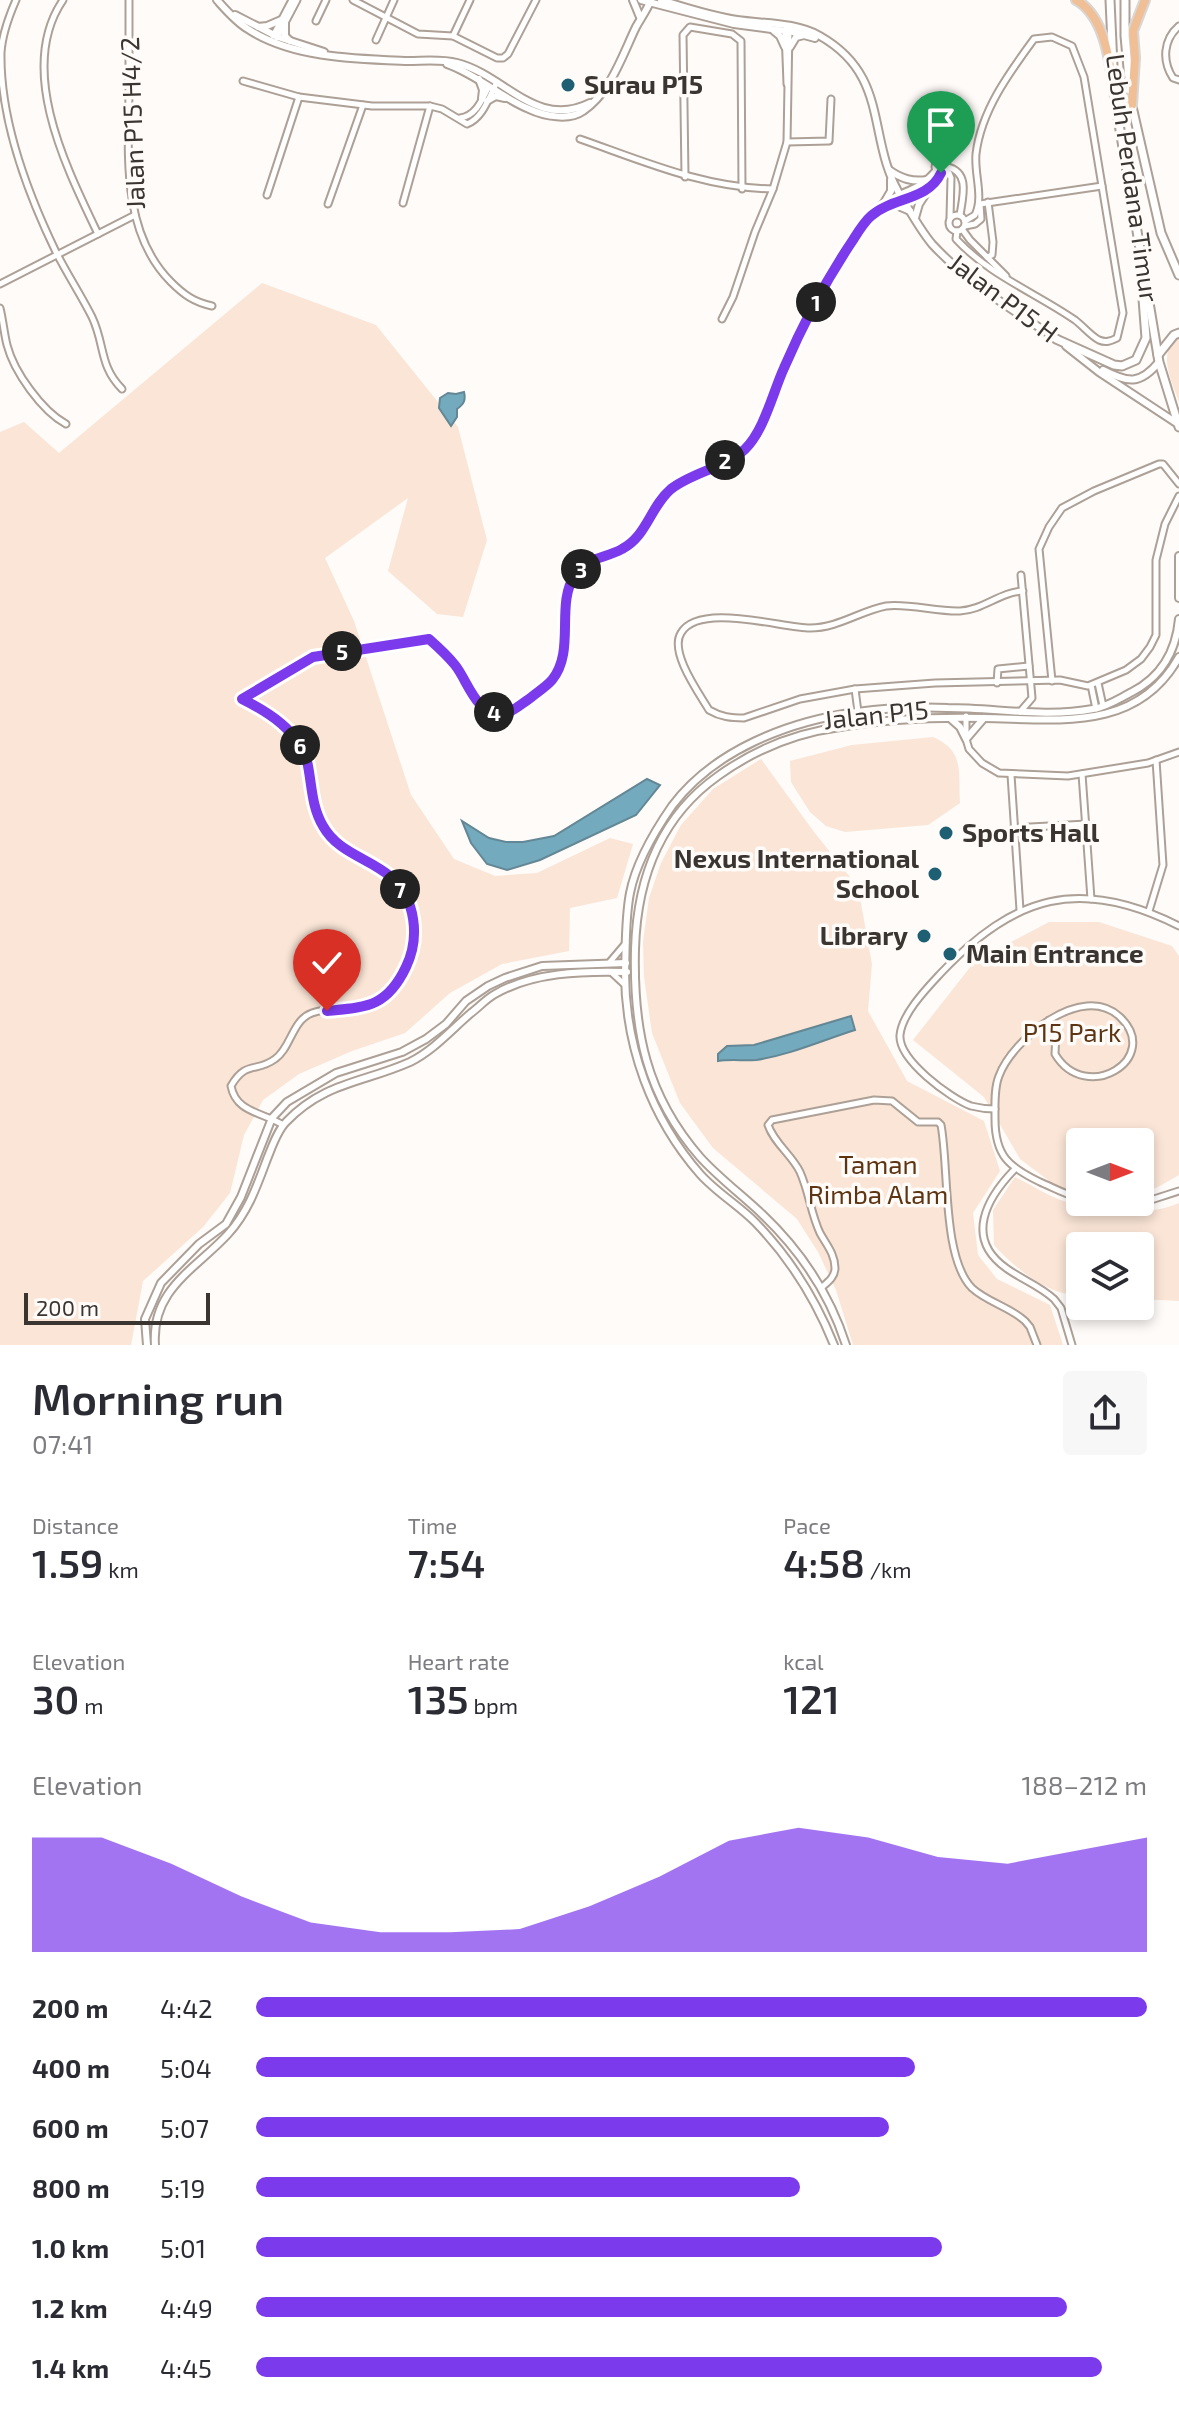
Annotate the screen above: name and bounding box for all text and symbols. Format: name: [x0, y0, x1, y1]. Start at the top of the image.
street label: Jalan P15 H4/2: [113, 36, 150, 210]
street label: Lebuh Perdana Timur: [1101, 52, 1166, 304]
place label: Surau P15: [584, 68, 703, 99]
marker: Surau P15: [559, 76, 577, 94]
pin: [907, 91, 975, 173]
icon: arrive: [919, 103, 963, 147]
street label: Jalan P15 H: [943, 246, 1065, 348]
pin: 1: [796, 282, 836, 322]
text: 1: [811, 289, 821, 315]
pin: 2: [705, 440, 745, 480]
text: 2: [719, 447, 731, 473]
pin: 3: [561, 549, 601, 589]
text: 3: [575, 556, 587, 582]
pin: 5: [322, 631, 362, 671]
text: 5: [336, 638, 348, 664]
pin: 4: [474, 692, 514, 732]
street label: Jalan P15: [822, 693, 930, 734]
text: 4: [487, 699, 501, 725]
pin: 6: [280, 725, 320, 765]
text: 6: [294, 732, 306, 758]
place label: Sports Hall: [962, 816, 1100, 847]
marker: Sports Hall: [937, 824, 955, 842]
place label: Nexus International School: [674, 842, 919, 903]
marker: Nexus International School: [926, 865, 944, 883]
pin: 7: [380, 869, 420, 909]
text: 7: [394, 876, 406, 902]
place label: Library: [820, 919, 908, 951]
marker: Library: [915, 927, 933, 945]
pin: [293, 929, 361, 1011]
place label: Main Entrance: [966, 937, 1144, 968]
icon: check: [305, 941, 349, 985]
marker: Main Entrance: [941, 945, 959, 963]
park label: P15 Park: [1023, 1016, 1121, 1047]
north arrow: [1066, 1128, 1154, 1216]
map controls: [1066, 1128, 1154, 1320]
park label: Taman Rimba Alam: [808, 1148, 948, 1209]
button: layers: [1066, 1232, 1154, 1320]
scale bar: [24, 1289, 210, 1325]
text: 200 m: [36, 1294, 99, 1320]
text: Morning run: [32, 1371, 284, 1424]
button: share: [1063, 1371, 1147, 1455]
text: 07:41: [32, 1428, 93, 1459]
text: Distance: [32, 1512, 119, 1538]
text: Time: [408, 1512, 457, 1538]
text: Pace: [783, 1512, 831, 1538]
text: 1.59: [32, 1538, 103, 1586]
text: 7:54: [408, 1538, 485, 1586]
text: 4:58: [783, 1538, 865, 1586]
text: km: [103, 1556, 139, 1582]
text: /km: [865, 1556, 912, 1582]
text: Elevation: [32, 1648, 125, 1674]
text: Heart rate: [408, 1648, 509, 1674]
text: kcal: [783, 1648, 824, 1674]
text: 30: [32, 1674, 79, 1722]
text: 135: [408, 1674, 469, 1722]
text: 121: [783, 1674, 840, 1722]
text: m: [79, 1692, 103, 1718]
text: bpm: [469, 1692, 518, 1718]
text: Elevation: [32, 1769, 142, 1800]
text: 188–212 m: [1022, 1769, 1147, 1800]
text: 200 m: [32, 1992, 108, 2023]
text: 4:42: [160, 1992, 213, 2023]
text: 400 m: [32, 2052, 110, 2083]
text: 5:04: [160, 2052, 212, 2083]
text: 600 m: [32, 2112, 109, 2143]
text: 5:07: [160, 2112, 209, 2143]
text: 800 m: [32, 2172, 110, 2203]
text: 5:19: [160, 2172, 205, 2203]
text: 1.0 km: [32, 2232, 109, 2263]
text: 5:01: [160, 2232, 206, 2263]
text: 1.2 km: [32, 2292, 108, 2323]
text: 4:49: [160, 2292, 213, 2323]
text: 1.4 km: [32, 2352, 109, 2383]
text: 4:45: [160, 2352, 212, 2383]

